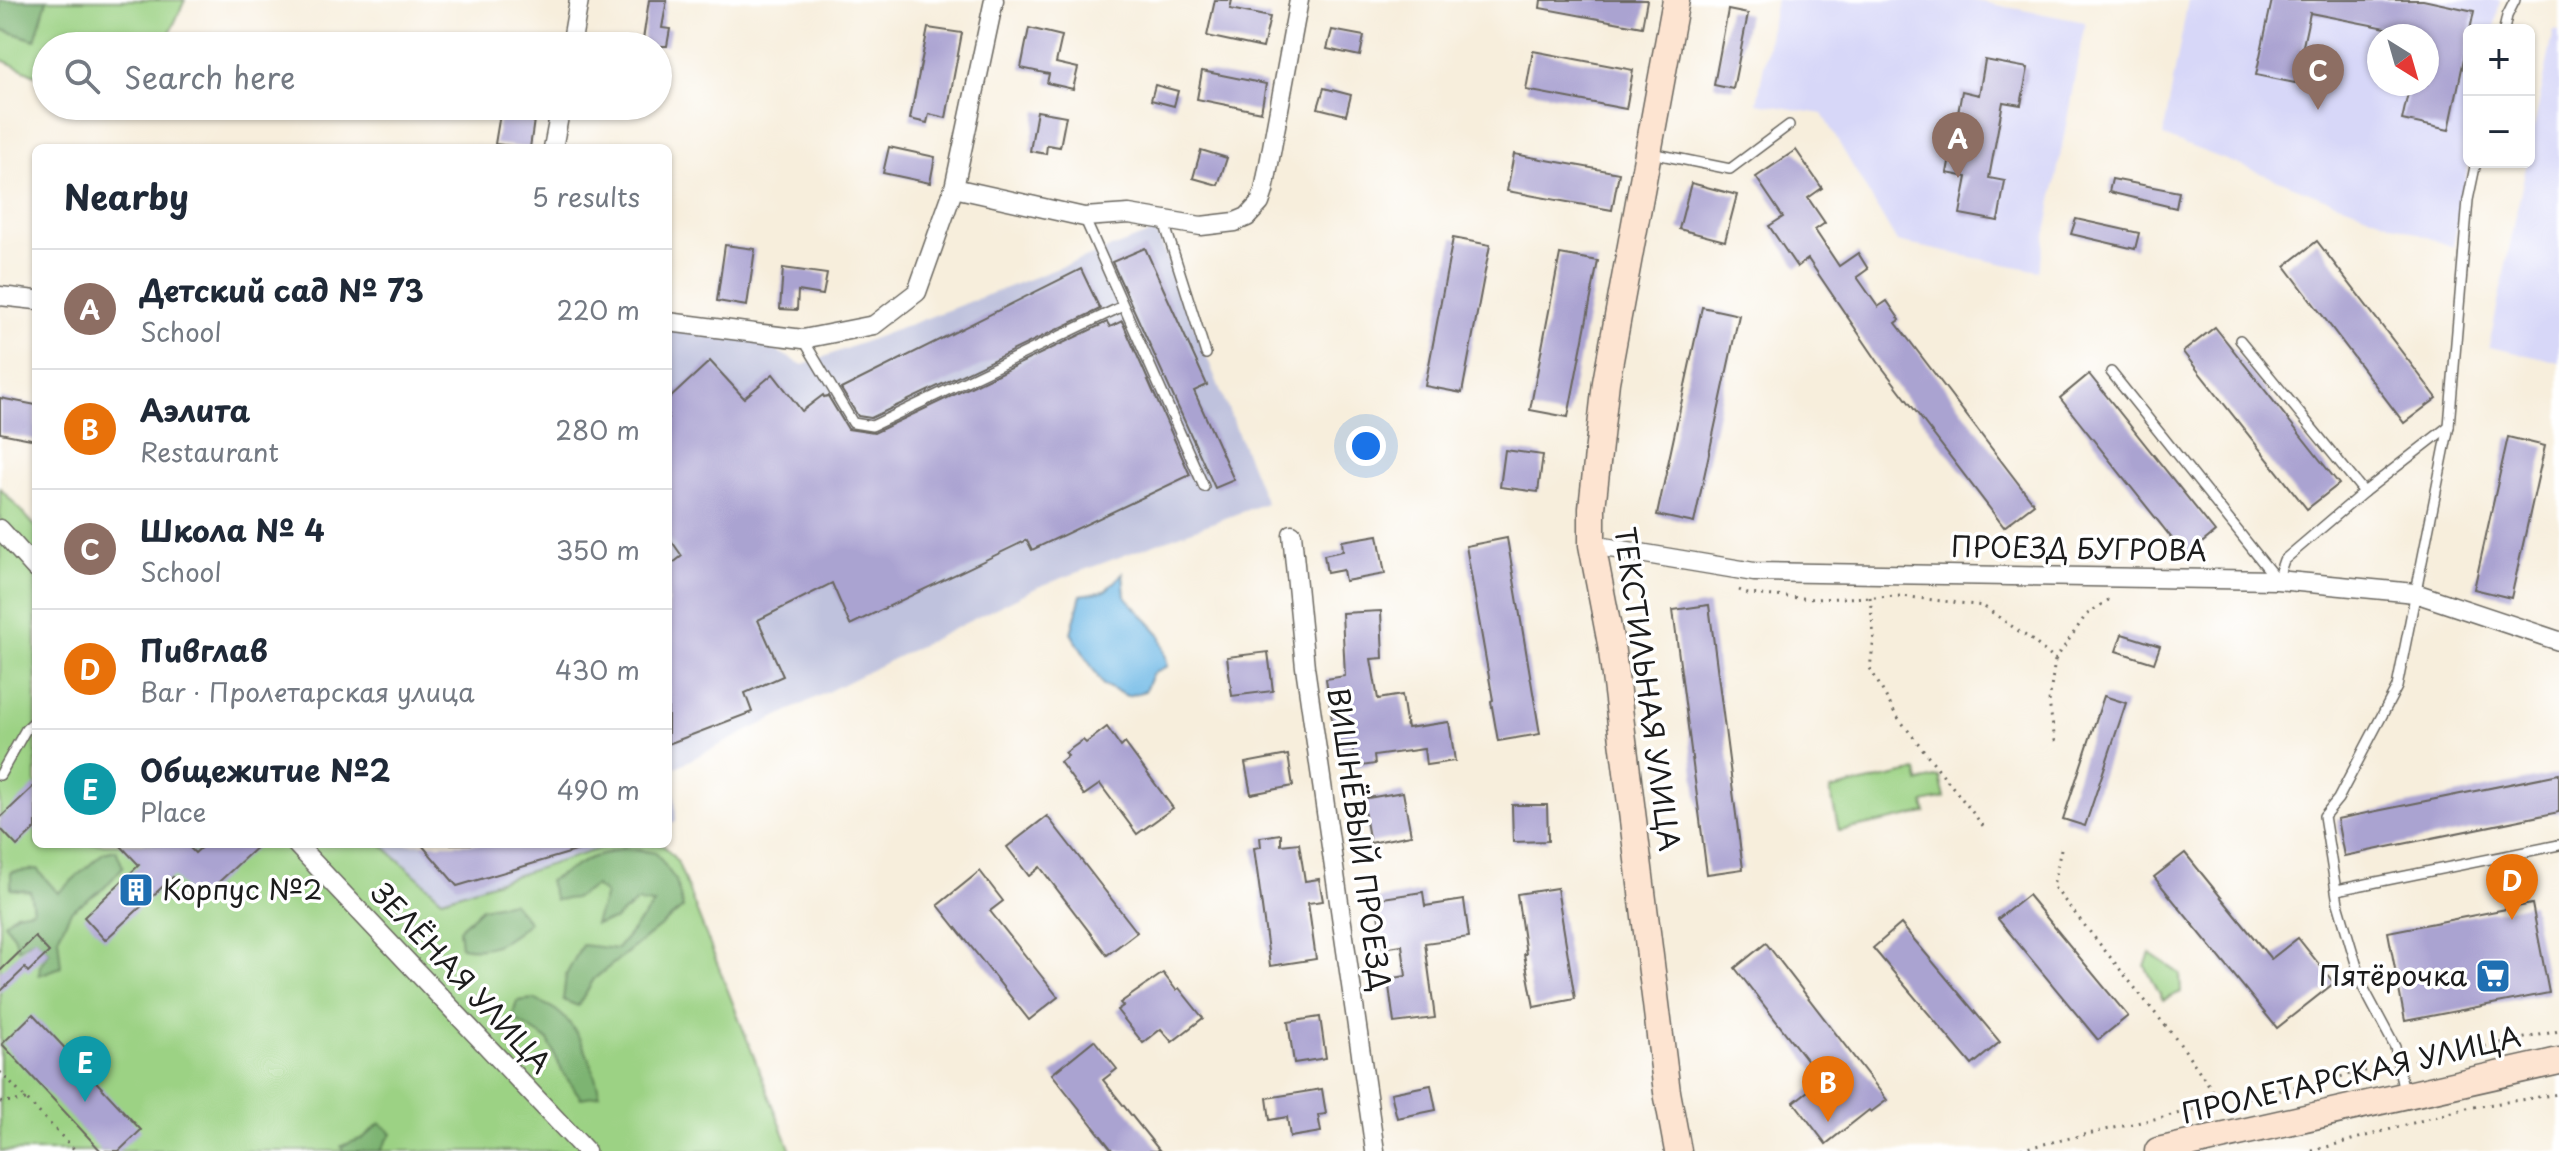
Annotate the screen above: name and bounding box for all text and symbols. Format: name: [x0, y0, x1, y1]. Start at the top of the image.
north arrow: [2367, 24, 2439, 96]
map controls: [2463, 24, 2535, 168]
button: +: [2463, 24, 2535, 96]
search box: [32, 32, 672, 120]
pin: C: [2292, 44, 2344, 110]
icon: search: [60, 54, 104, 98]
text: Search here: [124, 54, 296, 99]
button: −: [2463, 96, 2535, 168]
pin: A: [1932, 112, 1984, 178]
text: Nearby: [64, 170, 189, 222]
text: 5 results: [532, 177, 640, 216]
text: Детский сад № 73: [140, 267, 424, 312]
text: A: [80, 290, 100, 329]
text: 220 m: [556, 290, 640, 329]
text: School: [140, 312, 222, 351]
text: Аэлита: [140, 387, 250, 432]
text: B: [81, 410, 99, 449]
text: 280 m: [555, 410, 640, 449]
your location: [1346, 426, 1386, 466]
text: Restaurant: [140, 432, 279, 471]
text: Школа № 4: [140, 507, 325, 552]
street label: ТЕКСТИЛЬНАЯ УЛИЦА: [1604, 524, 1693, 854]
street label: ПРОЕЗД БУГРОВА: [1951, 524, 2207, 571]
text: C: [80, 530, 100, 569]
text: 350 m: [556, 530, 640, 569]
text: School: [140, 552, 222, 591]
text: Пивглав: [140, 627, 268, 672]
text: D: [80, 650, 100, 689]
text: 430 m: [555, 650, 640, 689]
text: Bar · Пролетарская улица: [140, 672, 475, 711]
street label: ВИШНЁВЫЙ ПРОЕЗД: [1318, 684, 1403, 993]
text: Общежитие №2: [140, 747, 390, 792]
text: E: [82, 770, 98, 809]
text: 490 m: [557, 770, 640, 809]
text: Place: [140, 792, 206, 831]
pin: D: [2486, 854, 2538, 920]
place label: Корпус №2: [162, 867, 323, 910]
building icon: Корпус №2: [117, 871, 155, 909]
street label: ЗЕЛЁНАЯ УЛИЦА: [362, 872, 562, 1082]
place label: Пятёрочка: [2319, 953, 2467, 996]
supermarket icon: Пятёрочка: [2474, 957, 2512, 995]
street label: ПРОЛЕТАРСКАЯ УЛИЦА: [2177, 1014, 2525, 1134]
pin: E: [59, 1036, 111, 1102]
pin: B: [1802, 1056, 1854, 1122]

